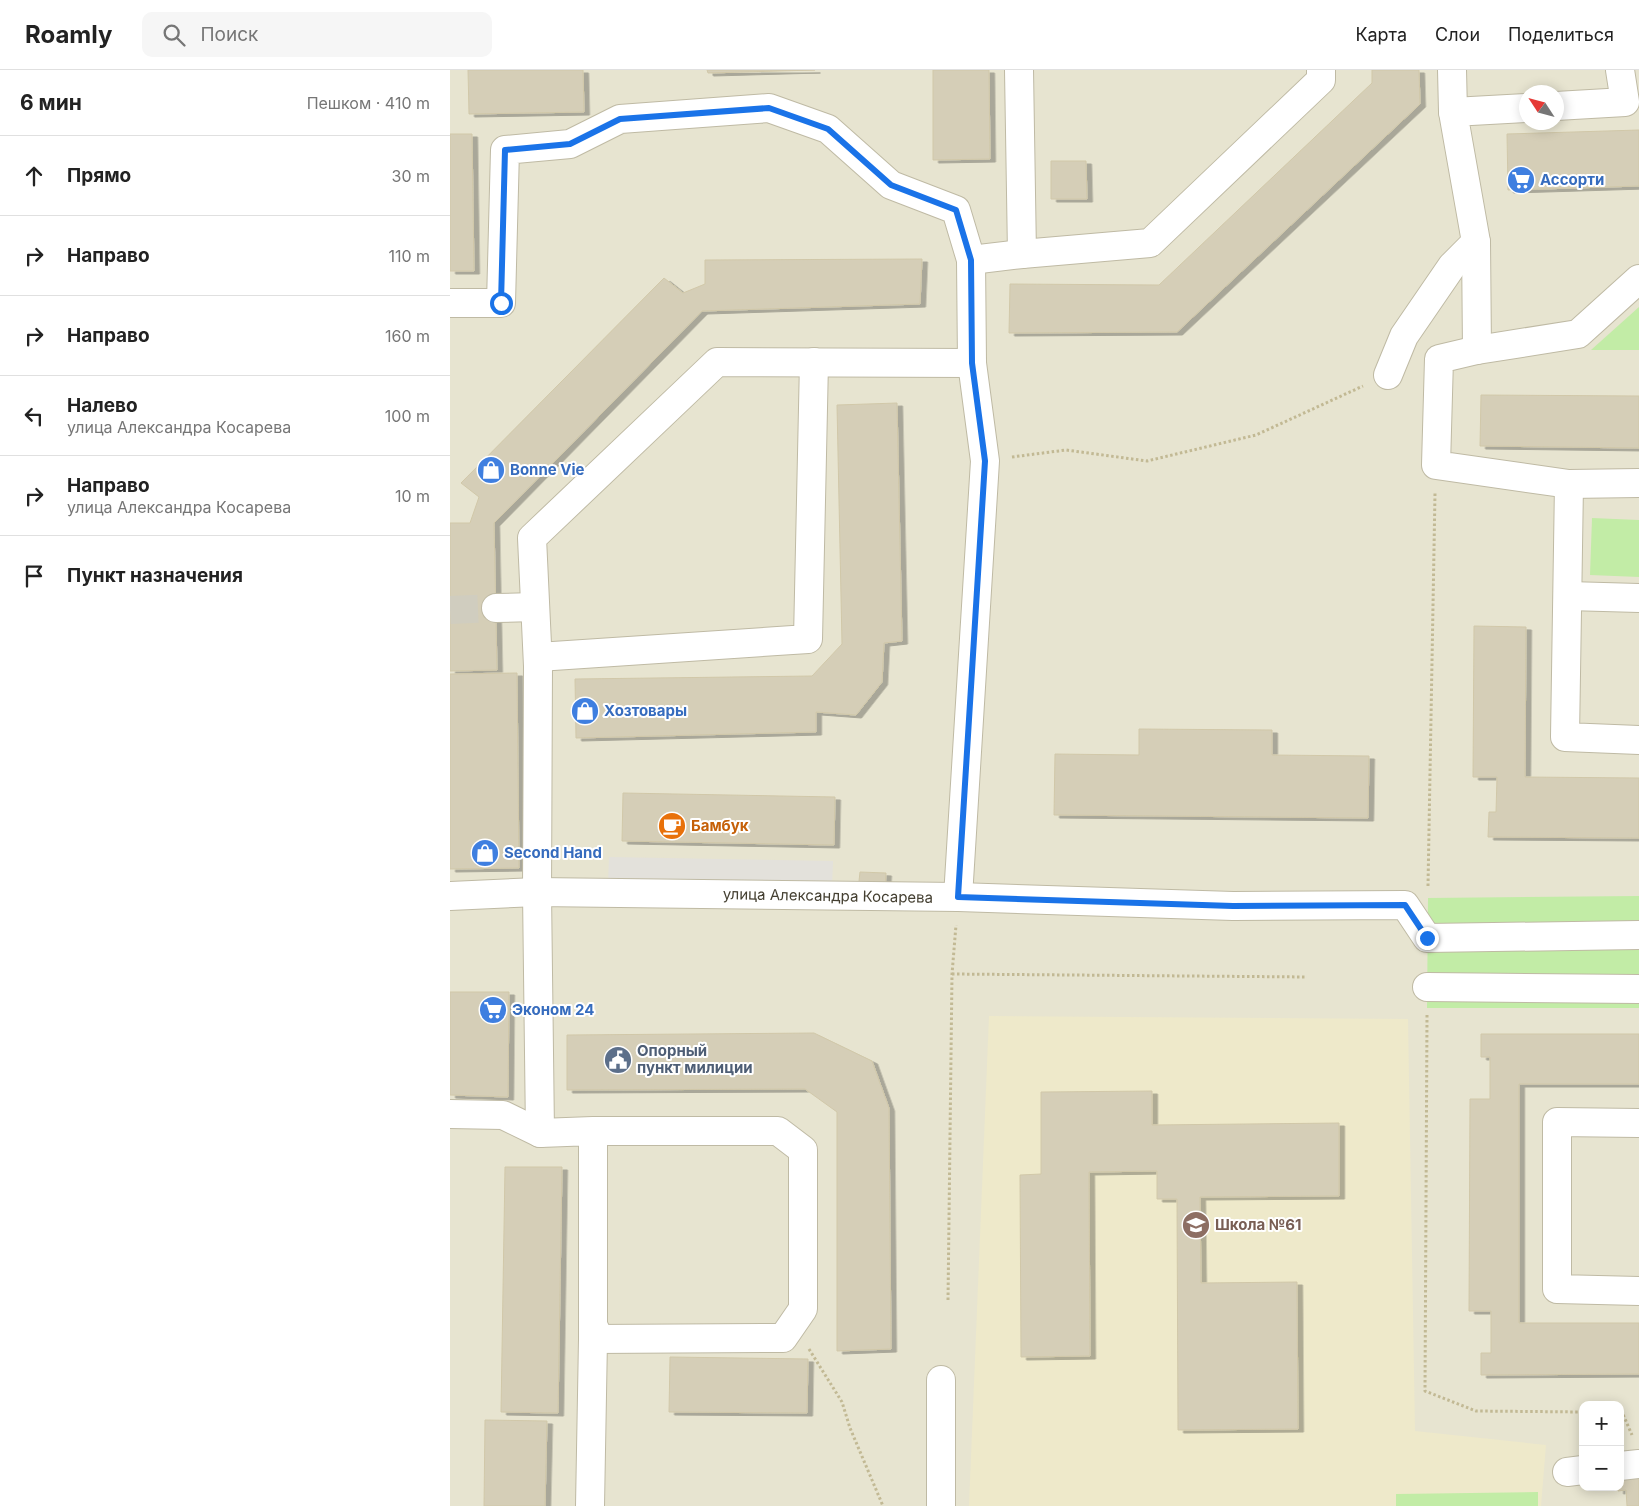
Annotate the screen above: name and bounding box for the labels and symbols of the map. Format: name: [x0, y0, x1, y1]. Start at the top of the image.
north arrow: [1519, 85, 1564, 130]
supermarket icon: Ассорти: [1506, 165, 1536, 195]
place label: Ассорти: [1540, 170, 1604, 189]
route start: [490, 292, 513, 315]
shop icon: Bonne Vie: [476, 455, 506, 485]
place label: Bonne Vie: [510, 460, 585, 479]
shop icon: Хозтовары: [570, 696, 600, 726]
place label: Хозтовары: [604, 701, 687, 720]
cafe icon: Бамбук: [657, 811, 687, 841]
place label: Бамбук: [691, 816, 749, 835]
shop icon: Second Hand: [470, 838, 500, 868]
place label: Second Hand: [504, 843, 602, 862]
street label: улица Александра Косарева: [723, 884, 933, 907]
route end: [1416, 927, 1439, 950]
supermarket icon: Эконом 24: [478, 995, 508, 1025]
place label: Эконом 24: [512, 1000, 594, 1019]
place label: Опорный пункт милиции: [637, 1041, 753, 1077]
public building icon: Опорный пункт милиции: [603, 1045, 633, 1075]
school or university icon: Школа №61: [1181, 1210, 1211, 1240]
place label: Школа №61: [1215, 1215, 1302, 1234]

